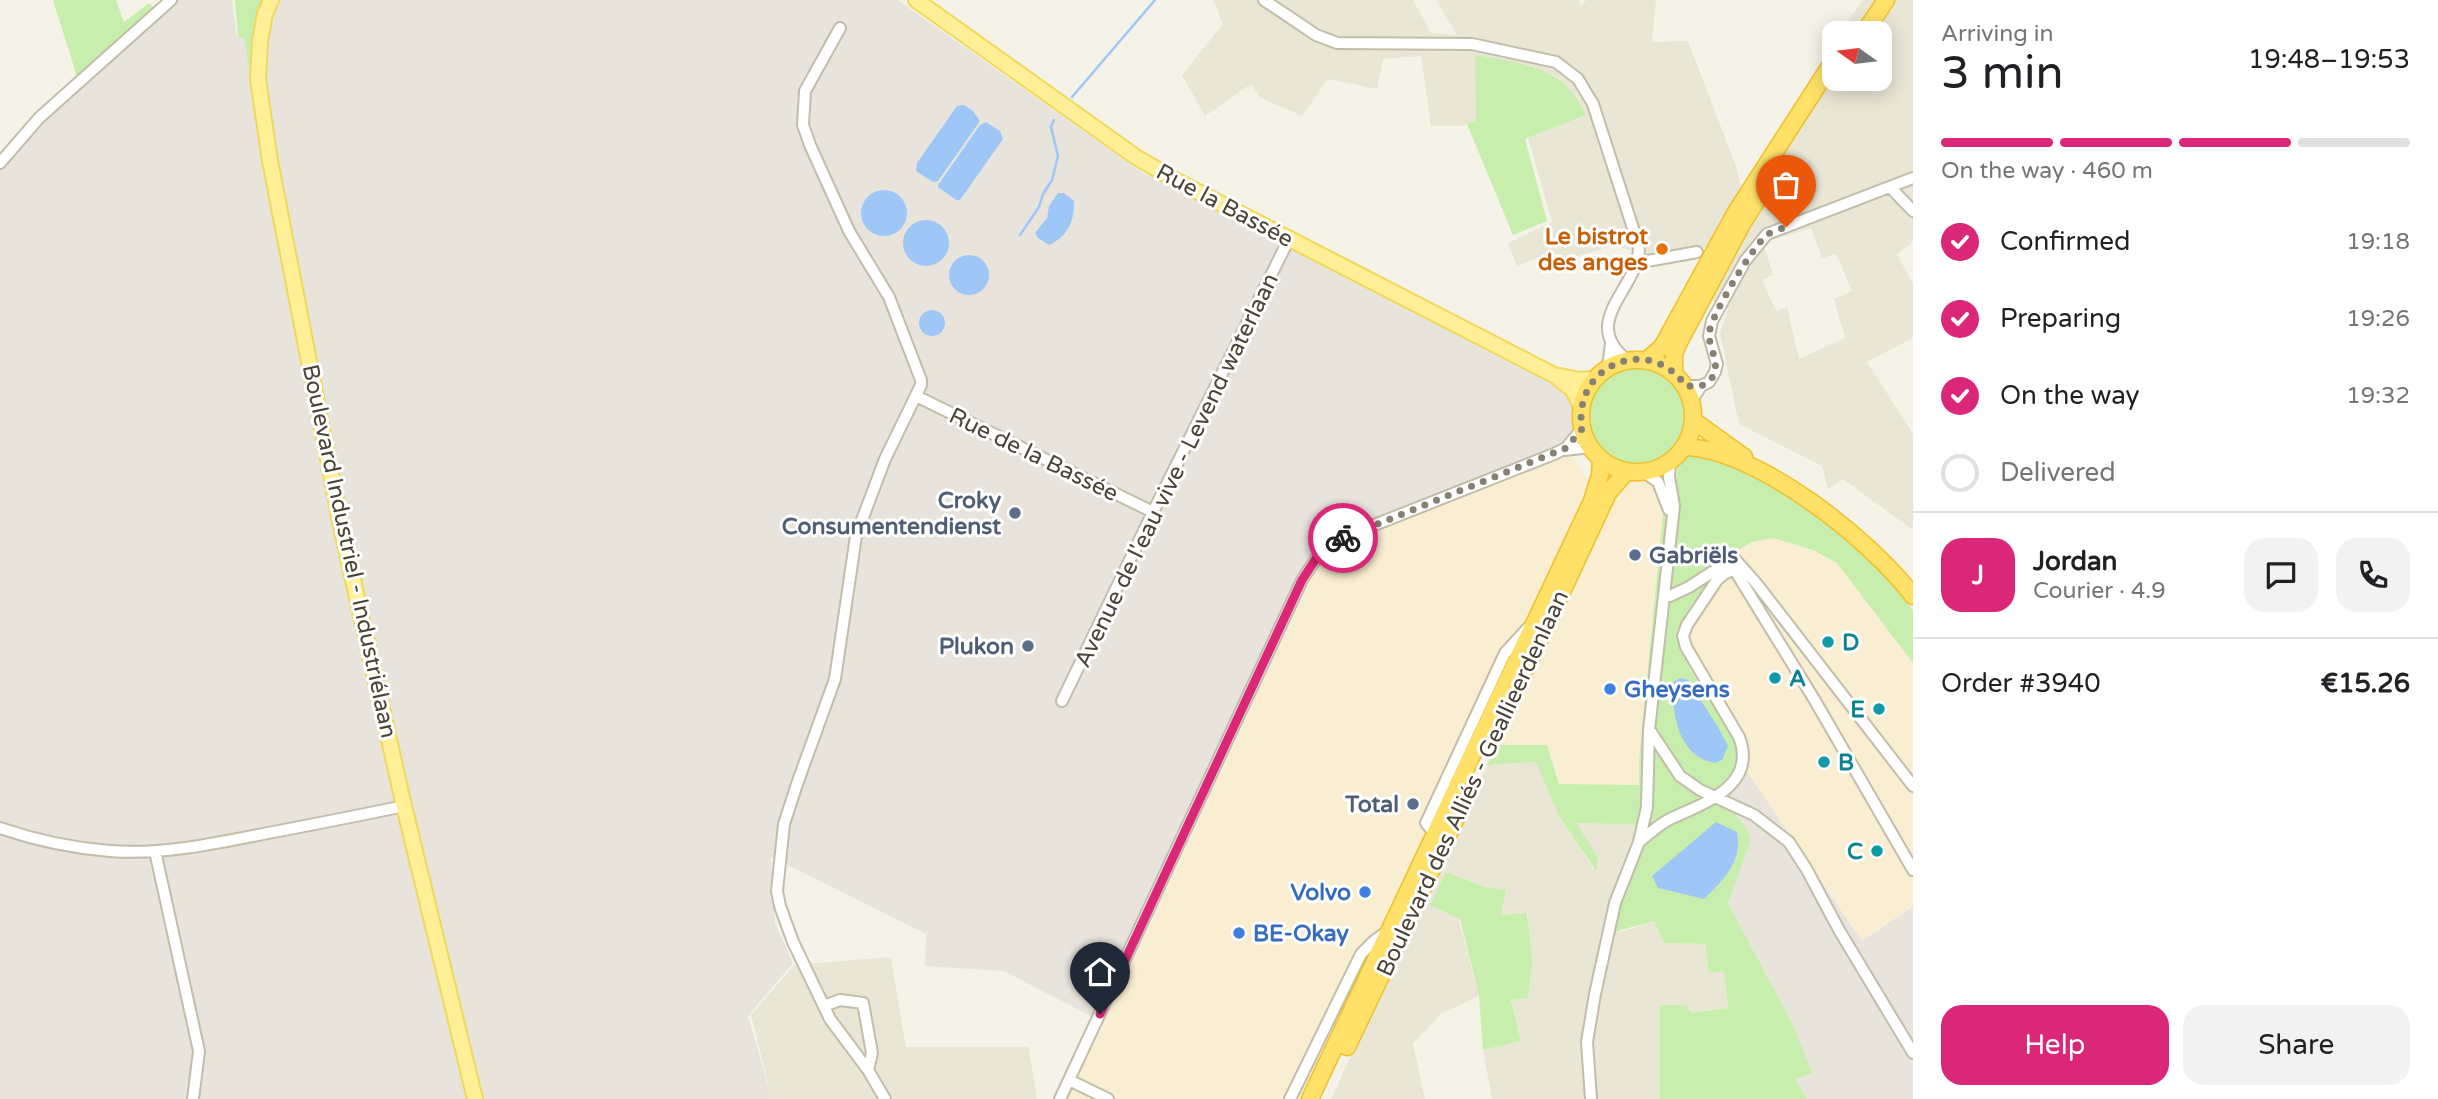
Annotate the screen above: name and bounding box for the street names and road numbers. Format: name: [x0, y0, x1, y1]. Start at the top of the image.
street label: Rue la Bassée: [1151, 158, 1298, 254]
street label: Avenue de l'eau vive - Levend waterlaan: [1069, 269, 1285, 672]
street label: Boulevard Industriel - Industriélaan: [296, 362, 402, 741]
street label: Rue de la Bassée: [945, 402, 1123, 508]
street label: Boulevard des Alliés - Geallieerdenlaan: [1371, 586, 1575, 981]

